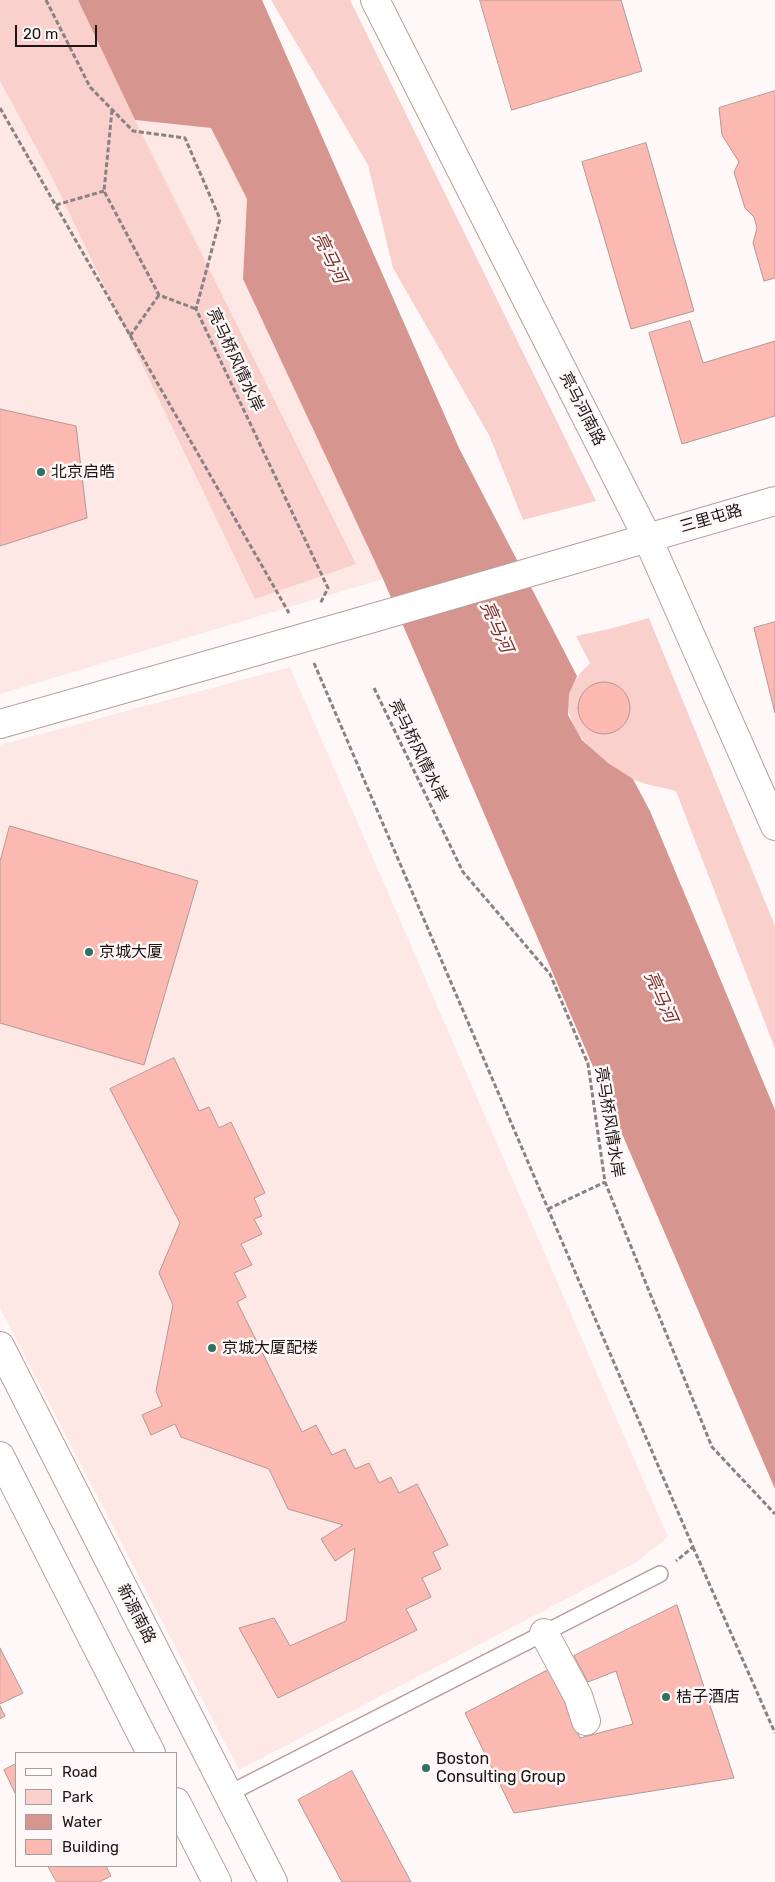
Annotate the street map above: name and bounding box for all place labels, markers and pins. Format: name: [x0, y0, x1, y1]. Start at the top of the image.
place label: 北京启皓: [51, 462, 115, 482]
marker: 北京启皓: [35, 466, 47, 478]
place label: 京城大厦: [99, 942, 163, 962]
marker: 京城大厦: [83, 946, 95, 958]
place label: 京城大厦配楼: [222, 1338, 318, 1358]
marker: 京城大厦配楼: [206, 1342, 218, 1354]
place label: 桔子酒店: [676, 1687, 740, 1707]
marker: 桔子酒店: [660, 1691, 672, 1703]
place label: Boston Consulting Group: [436, 1749, 566, 1787]
marker: Boston Consulting Group: [420, 1762, 432, 1774]

